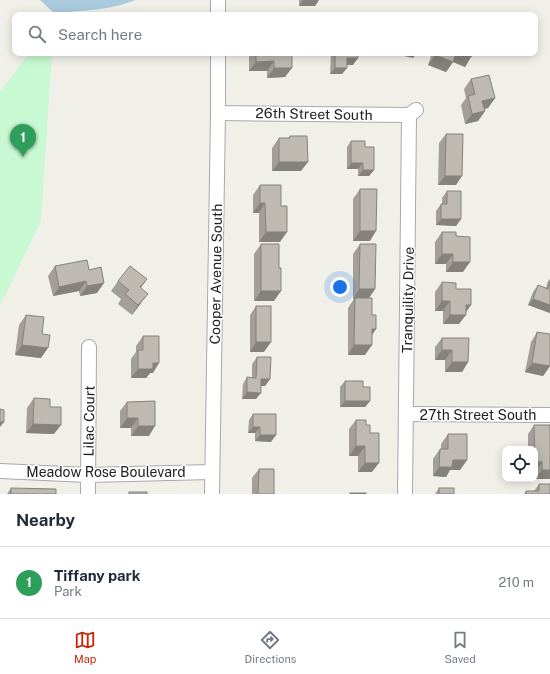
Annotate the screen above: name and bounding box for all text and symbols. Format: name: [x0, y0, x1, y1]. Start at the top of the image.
search box: [12, 12, 538, 56]
icon: search: [26, 23, 48, 45]
text: Search here: [58, 26, 142, 43]
street label: 26th Street South: [255, 105, 373, 123]
pin: 1: [10, 124, 36, 157]
street label: Cooper Avenue South: [207, 203, 225, 345]
street label: Tranquility Drive: [399, 247, 417, 353]
your location: [330, 277, 350, 297]
street label: Lilac Court: [80, 385, 98, 457]
street label: 27th Street South: [420, 407, 536, 423]
map controls: [502, 446, 538, 482]
button: locate: [502, 446, 538, 482]
street label: Meadow Rose Boulevard: [26, 464, 186, 480]
text: Nearby: [16, 510, 75, 530]
text: Tiffany park: [54, 567, 140, 584]
text: 1: [26, 575, 32, 590]
text: 210 m: [499, 575, 534, 590]
text: Park: [54, 584, 82, 599]
tab: Map: [74, 629, 96, 665]
tab: Directions: [245, 629, 296, 665]
tab: Saved: [444, 629, 476, 665]

